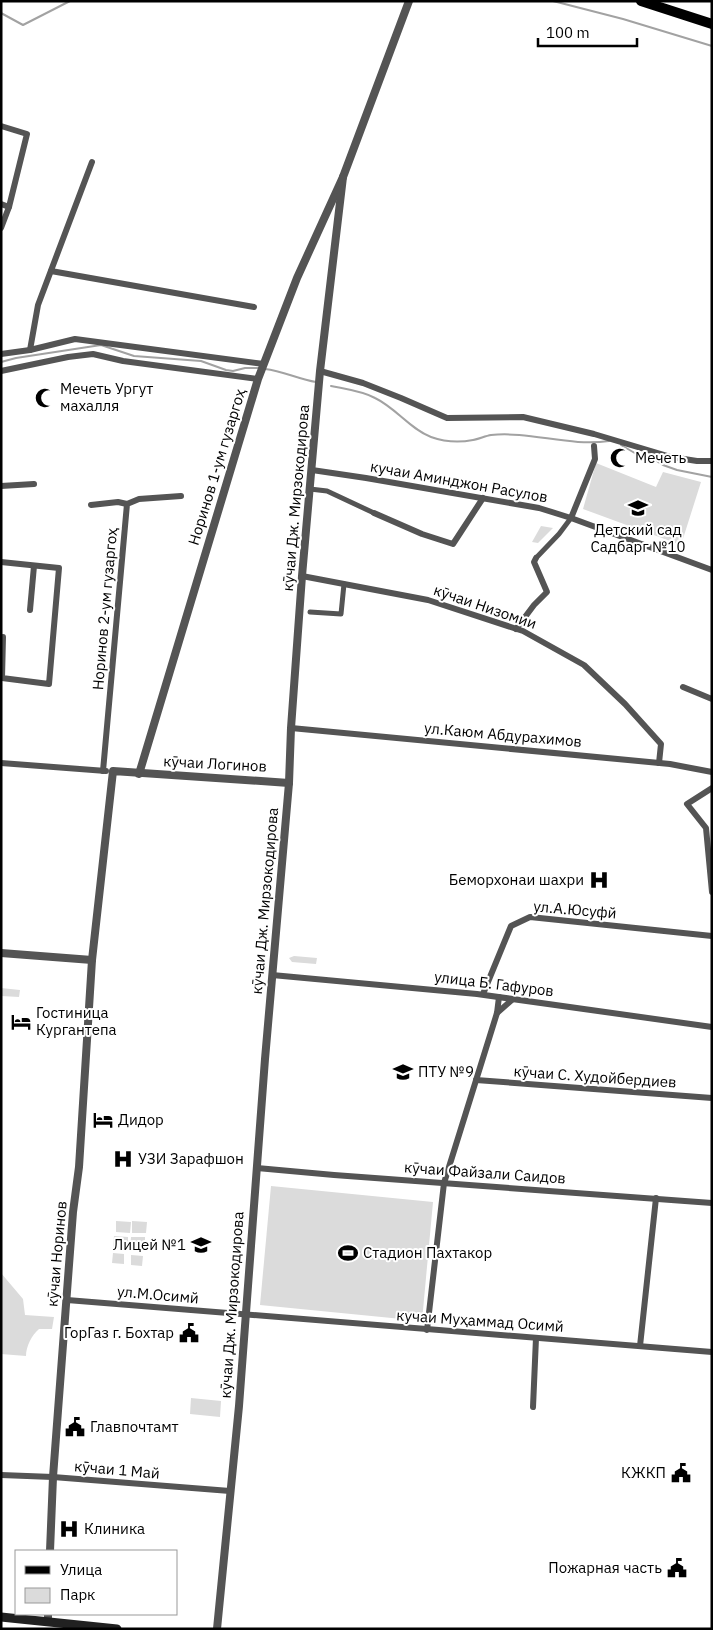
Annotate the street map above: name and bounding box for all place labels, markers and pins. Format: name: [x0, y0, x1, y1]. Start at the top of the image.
place label: Мечеть Ургут махалля: [60, 379, 153, 415]
mosque icon: Мечеть Ургут махалля: [34, 387, 56, 409]
mosque icon: Мечеть: [609, 447, 631, 469]
place label: Мечеть: [635, 448, 687, 467]
school or university icon: Детский сад Садбарг №10: [627, 497, 649, 519]
place label: Детский сад Садбарг №10: [590, 520, 686, 556]
hospital icon: Беморхонаи шахри: [588, 869, 610, 891]
place label: Беморхонаи шахри: [449, 870, 584, 889]
place label: Гостиница Кургантепа: [36, 1003, 117, 1039]
hotel icon: Гостиница Кургантепа: [10, 1011, 32, 1033]
school or university icon: ПТУ №9: [392, 1061, 414, 1083]
place label: ПТУ №9: [418, 1062, 474, 1081]
hotel icon: Дидор: [92, 1109, 114, 1131]
place label: Дидор: [118, 1110, 164, 1129]
hospital icon: УЗИ Зарафшон: [112, 1148, 134, 1170]
place label: УЗИ Зарафшон: [138, 1149, 244, 1168]
school or university icon: Лицей №1: [190, 1234, 212, 1256]
place label: Лицей №1: [113, 1235, 186, 1254]
sports icon: Стадион Пахтакор: [337, 1242, 359, 1264]
place label: Стадион Пахтакор: [363, 1243, 492, 1262]
public building icon: ГорГаз г. Бохтар: [178, 1322, 200, 1344]
place label: ГорГаз г. Бохтар: [64, 1323, 174, 1342]
public building icon: Главпочтамт: [64, 1416, 86, 1438]
place label: Главпочтамт: [90, 1417, 179, 1436]
public building icon: КЖКП: [670, 1462, 692, 1484]
place label: КЖКП: [621, 1463, 666, 1482]
hospital icon: Клиника: [58, 1518, 80, 1540]
place label: Клиника: [84, 1519, 145, 1538]
public building icon: Пожарная часть: [666, 1557, 688, 1579]
place label: Пожарная часть: [548, 1558, 662, 1577]

